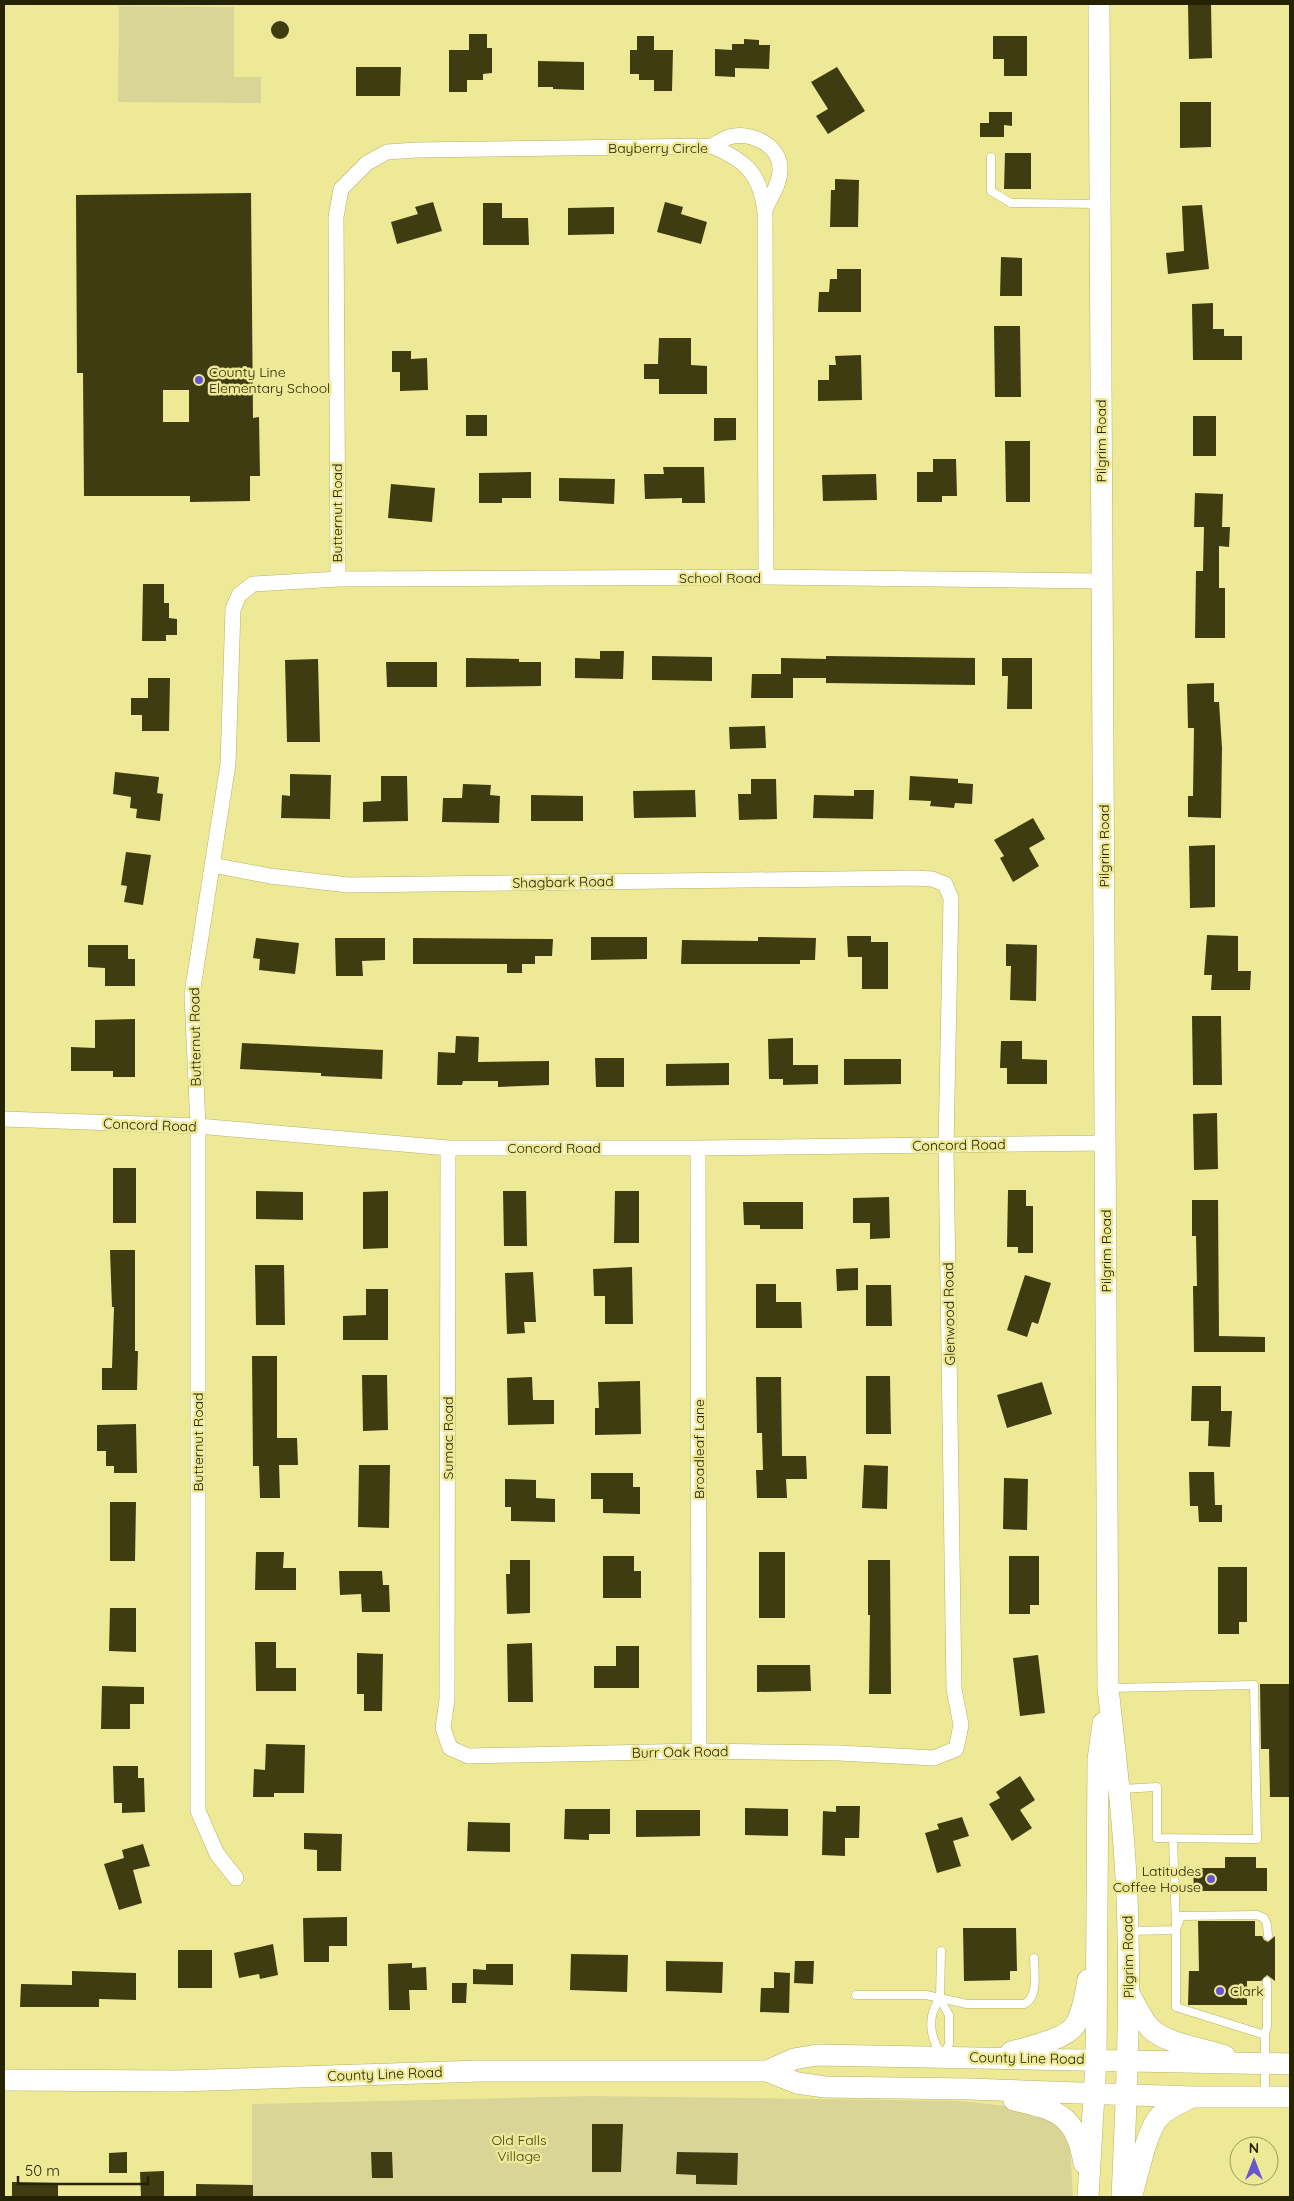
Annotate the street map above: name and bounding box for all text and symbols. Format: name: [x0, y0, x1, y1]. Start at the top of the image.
street label: Bayberry Circle: [608, 139, 708, 157]
place label: County Line Elementary School: [209, 363, 330, 397]
marker: County Line Elementary School: [193, 374, 205, 386]
street label: Pilgrim Road: [1092, 400, 1110, 482]
street label: Butternut Road: [328, 463, 346, 563]
street label: School Road: [679, 569, 761, 587]
street label: Pilgrim Road: [1095, 805, 1113, 887]
street label: Shagbark Road: [512, 872, 614, 892]
street label: Butternut Road: [185, 987, 205, 1087]
street label: Concord Road: [103, 1114, 197, 1136]
street label: Concord Road: [912, 1135, 1006, 1155]
street label: Concord Road: [507, 1139, 601, 1157]
street label: Pilgrim Road: [1097, 1210, 1115, 1292]
street label: Glenwood Road: [939, 1262, 959, 1366]
street label: Butternut Road: [189, 1392, 207, 1492]
street label: Sumac Road: [439, 1397, 457, 1479]
street label: Broadleaf Lane: [690, 1399, 708, 1499]
street label: Burr Oak Road: [631, 1742, 729, 1762]
place label: Latitudes Coffee House: [1113, 1862, 1201, 1896]
marker: Latitudes Coffee House: [1205, 1873, 1217, 1885]
street label: Pilgrim Road: [1118, 1915, 1138, 1999]
place label: Clark: [1230, 1982, 1264, 2000]
marker: Clark: [1214, 1985, 1226, 1997]
street label: County Line Road: [969, 2048, 1085, 2068]
street label: County Line Road: [327, 2063, 443, 2085]
park label: Old Falls Village: [491, 2131, 547, 2165]
north arrow: [1229, 2136, 1279, 2186]
text: N: [1249, 2139, 1259, 2157]
scale bar: [18, 2154, 148, 2186]
text: 50 m: [25, 2161, 60, 2180]

